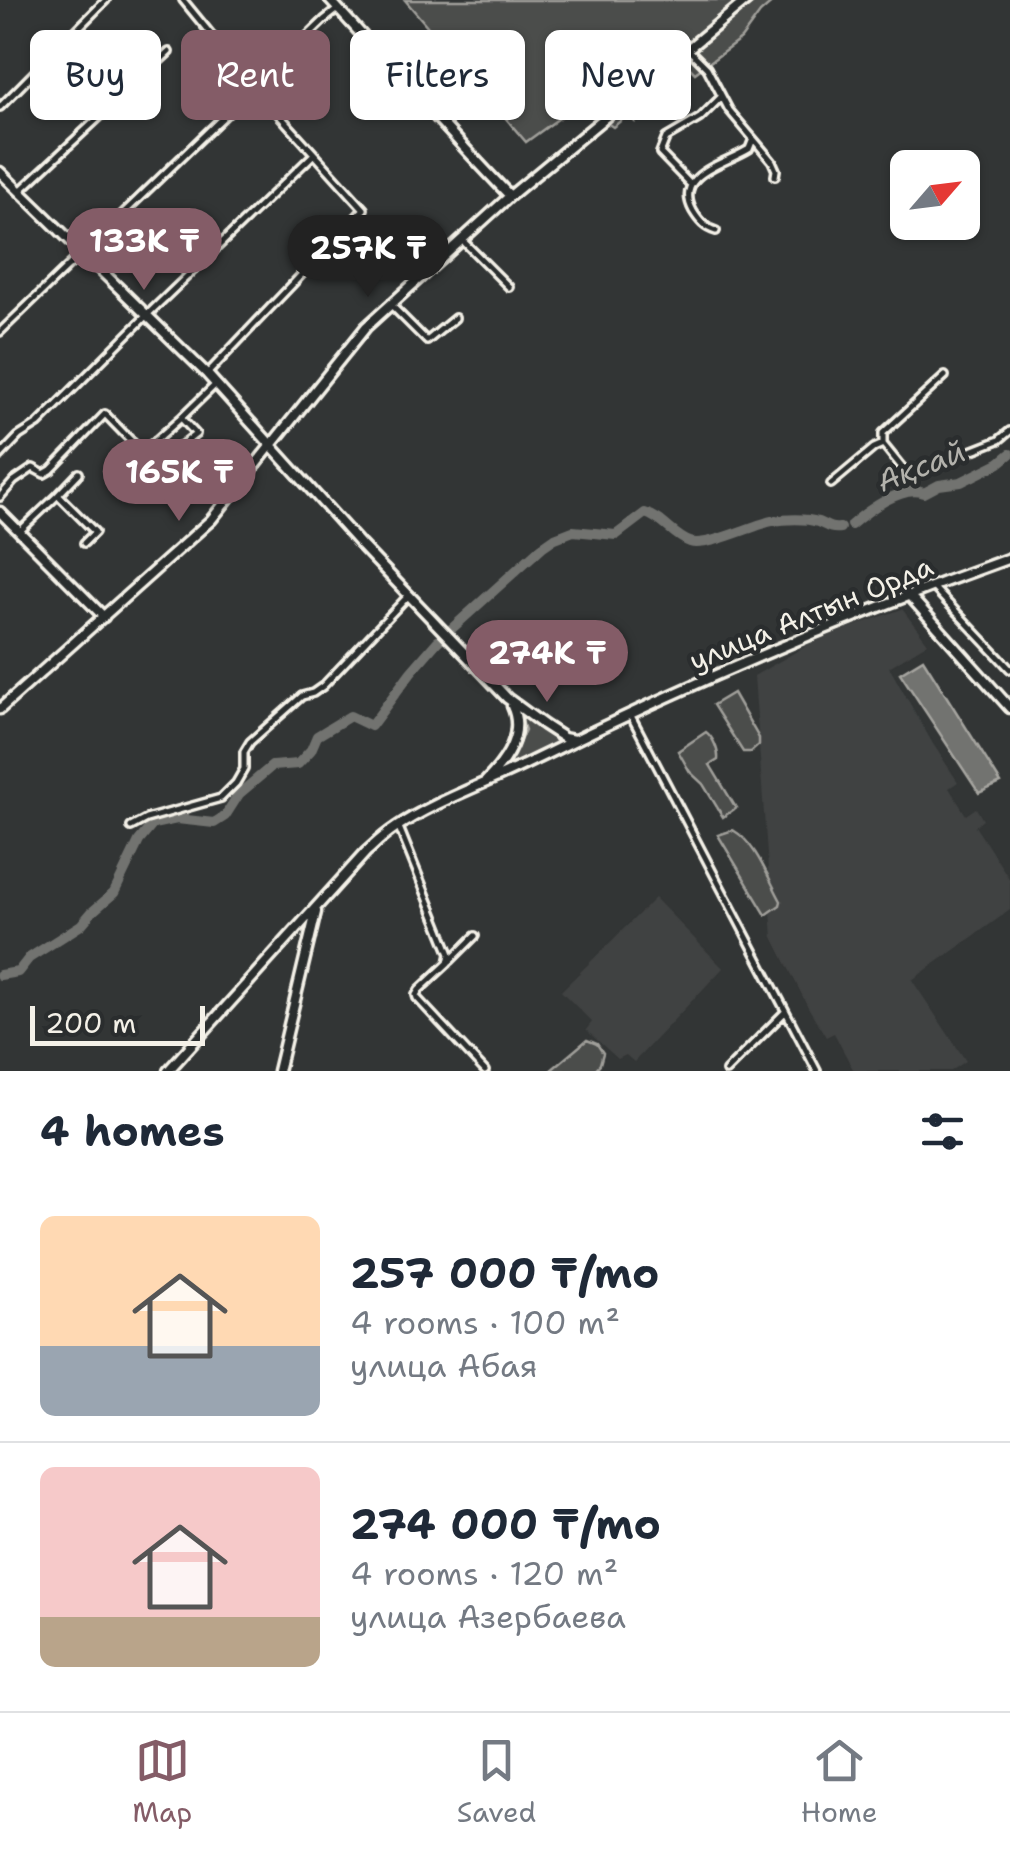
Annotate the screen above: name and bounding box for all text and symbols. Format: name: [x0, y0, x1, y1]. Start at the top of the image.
chip: Buy: [30, 30, 161, 120]
chip: Rent: [181, 30, 330, 120]
chip: Filters: [350, 30, 525, 120]
chip: New: [545, 30, 691, 120]
north arrow: [890, 150, 980, 240]
map controls: [890, 150, 980, 240]
pin: 133K ₸: [63, 208, 225, 293]
pin: 257K ₸: [287, 215, 449, 300]
text: 133K ₸: [89, 219, 199, 262]
text: 257K ₸: [310, 226, 426, 269]
water label: Ақсай: [871, 430, 971, 502]
pin: 165K ₸: [98, 439, 260, 524]
text: 165K ₸: [125, 450, 233, 493]
street label: улица Алтын Орда: [683, 547, 939, 679]
pin: 274K ₸: [466, 620, 628, 705]
text: 274K ₸: [488, 631, 606, 674]
scale bar: [30, 1001, 205, 1046]
text: 200 m: [45, 1004, 136, 1042]
text: 4 homes: [40, 1103, 225, 1159]
icon: filters: [915, 1104, 970, 1159]
text: 257 000 ₸/mo: [350, 1245, 659, 1301]
icon: home: [120, 1256, 240, 1376]
text: 4 rooms · 100 m²: [350, 1301, 620, 1344]
text: улица Абая: [350, 1344, 538, 1387]
text: 274 000 ₸/mo: [350, 1496, 661, 1552]
icon: home: [120, 1507, 240, 1627]
text: 4 rooms · 120 m²: [350, 1552, 618, 1595]
text: улица Азербаева: [350, 1595, 626, 1638]
tab: Map: [132, 1733, 192, 1831]
tab: Saved: [457, 1733, 536, 1831]
tab: Home: [801, 1733, 878, 1831]

